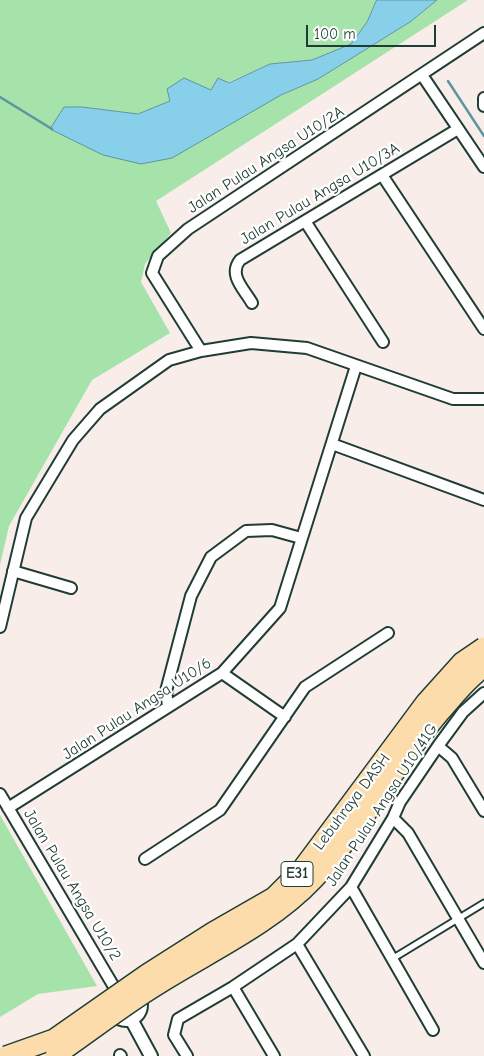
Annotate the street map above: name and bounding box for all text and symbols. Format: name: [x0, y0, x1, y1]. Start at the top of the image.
scale bar: [309, 15, 439, 47]
text: 100 m: [314, 25, 356, 43]
street label: Jalan Pulau Angsa U10/2A: [184, 102, 348, 218]
street label: Jalan Pulau Angsa U10/3A: [237, 139, 403, 249]
street label: Jalan Pulau Angsa U10/6: [59, 654, 215, 764]
street label: Jalan Pulau Angsa U10/41G: [322, 720, 442, 890]
street label: Lebuhraya DASH: [310, 750, 394, 854]
street label: Jalan Pulau Angsa U10/2: [19, 806, 125, 964]
road number: E31: [281, 862, 313, 886]

